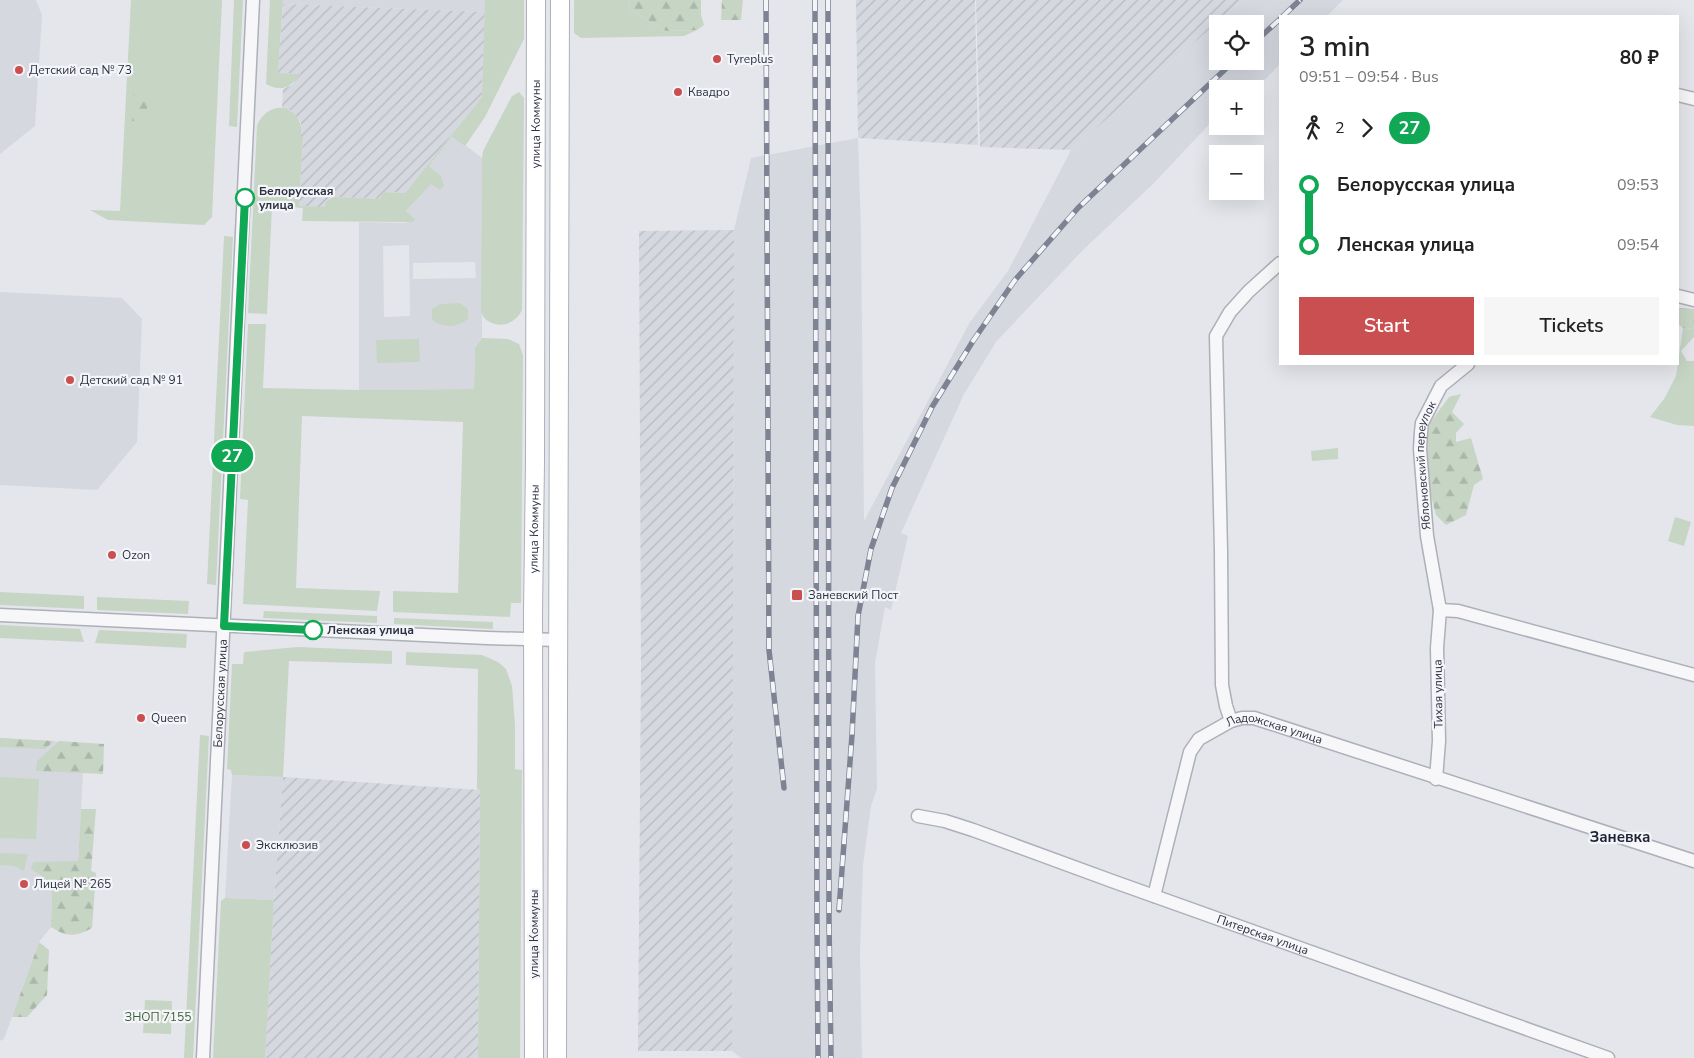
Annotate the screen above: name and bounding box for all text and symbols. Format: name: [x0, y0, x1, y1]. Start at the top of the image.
map controls: [1209, 15, 1264, 200]
button: locate: [1209, 15, 1264, 70]
text: 3 min: [1299, 28, 1370, 66]
text: 80 ₽: [1620, 45, 1659, 71]
place label: Tyreplus: [727, 51, 773, 67]
marker: Tyreplus: [711, 53, 723, 65]
place label: Детский сад № 73: [29, 62, 132, 78]
marker: Детский сад № 73: [13, 64, 25, 76]
text: 09:51 – 09:54 · Bus: [1299, 66, 1439, 88]
street label: улица Коммуны: [528, 80, 544, 169]
button: +: [1209, 80, 1264, 135]
place label: Квадро: [688, 84, 730, 100]
marker: Квадро: [672, 86, 684, 98]
icon: walk: [1299, 114, 1327, 142]
icon: forward: [1353, 114, 1381, 142]
text: 27: [1399, 116, 1420, 140]
text: 2: [1335, 117, 1345, 139]
button: −: [1209, 145, 1264, 200]
text: Белорусская улица: [1337, 172, 1515, 198]
text: 09:53: [1617, 174, 1659, 196]
place label: Белорусская улица: [259, 183, 334, 213]
marker: Белорусская улица: [235, 188, 255, 208]
text: Ленская улица: [1337, 232, 1475, 258]
text: 09:54: [1617, 234, 1659, 256]
button: Start: [1299, 297, 1474, 355]
button: Tickets: [1484, 297, 1659, 355]
place label: Детский сад № 91: [80, 372, 183, 388]
marker: Детский сад № 91: [64, 374, 76, 386]
street label: Яблоновский переулок: [1412, 398, 1440, 531]
line badge: 27: [210, 440, 254, 472]
text: 27: [221, 444, 243, 468]
street label: улица Коммуны: [526, 484, 543, 574]
place label: Ozon: [122, 547, 150, 563]
marker: Ozon: [106, 549, 118, 561]
place label: Заневский Пост: [808, 587, 899, 603]
marker: Заневский Пост: [790, 588, 804, 602]
marker: Ленская улица: [303, 620, 323, 640]
place label: Ленская улица: [327, 622, 414, 638]
street label: Белорусская улица: [210, 639, 231, 748]
street label: Тихая улица: [1429, 659, 1447, 729]
place label: Queen: [151, 710, 187, 726]
street label: Ладожская улица: [1223, 710, 1325, 748]
marker: Queen: [135, 712, 147, 724]
district label: Заневка: [1590, 827, 1650, 847]
place label: Эксклюзив: [256, 837, 318, 853]
marker: Эксклюзив: [240, 839, 252, 851]
place label: Лицей № 265: [34, 876, 111, 892]
marker: Лицей № 265: [18, 878, 30, 890]
street label: улица Коммуны: [526, 890, 542, 978]
street label: Питерская улица: [1215, 911, 1311, 959]
park label: ЗНОП 7155: [125, 1009, 191, 1025]

